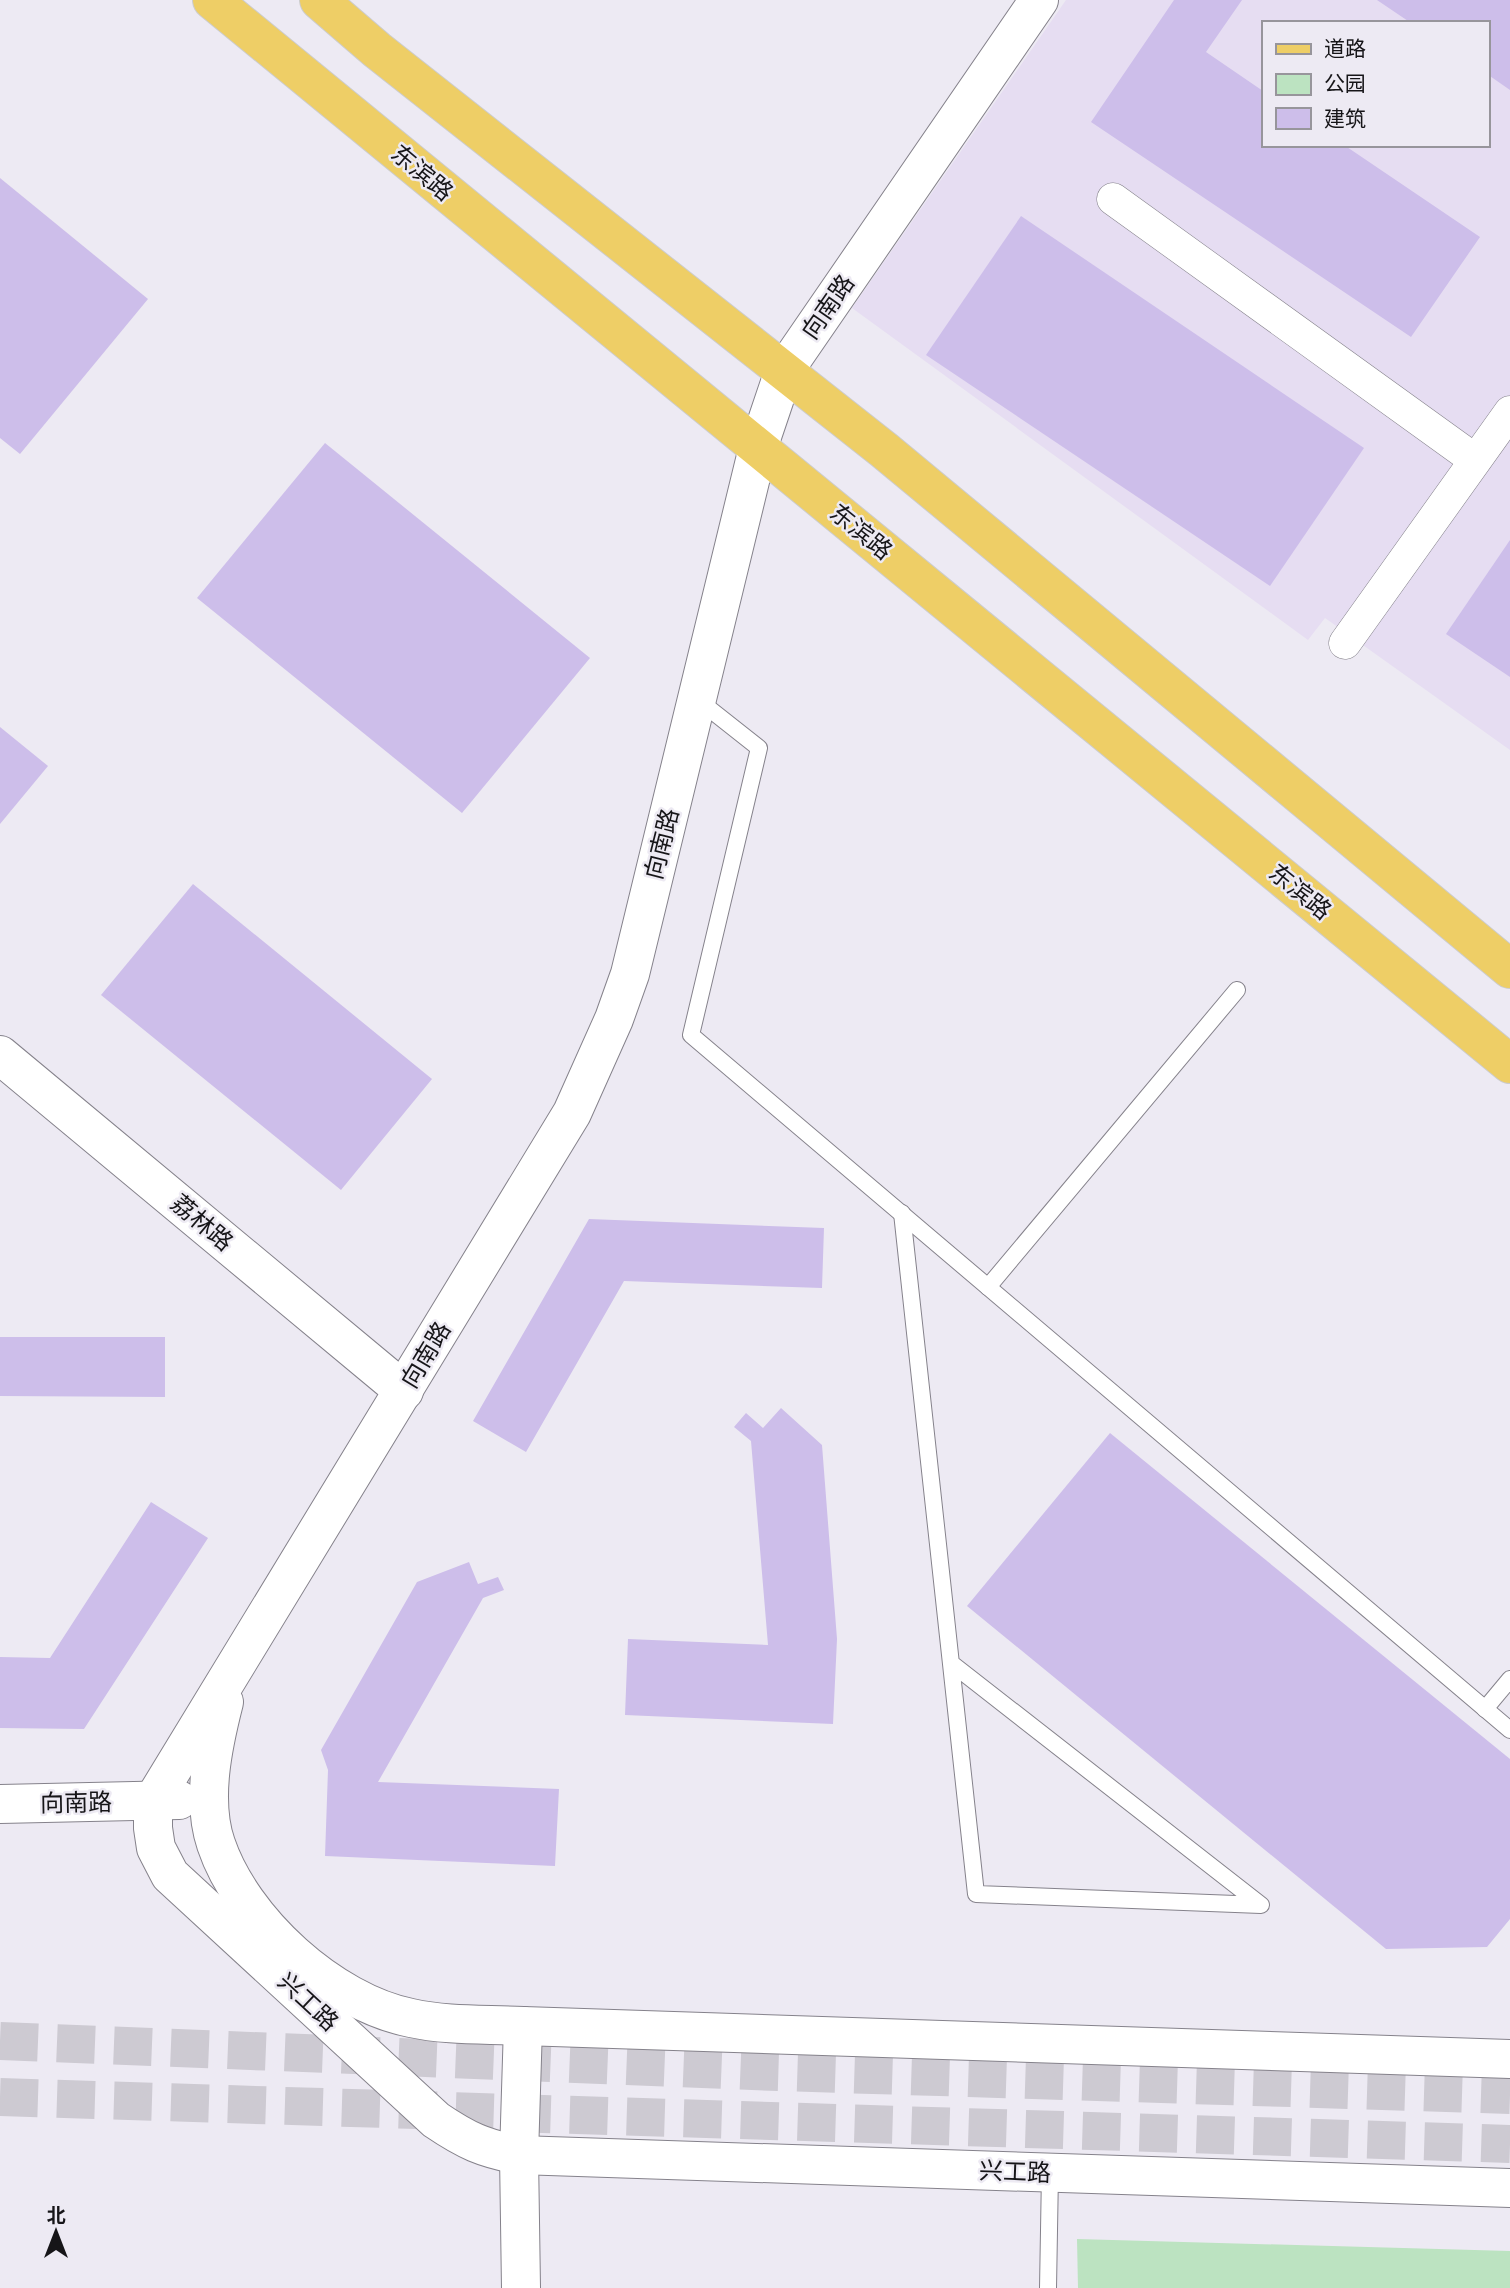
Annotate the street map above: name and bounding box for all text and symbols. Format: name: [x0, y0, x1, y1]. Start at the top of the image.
legend: [1262, 21, 1489, 147]
text: 道路: [1324, 35, 1366, 63]
text: 公园: [1324, 70, 1366, 98]
text: 建筑: [1324, 105, 1366, 133]
street label: 东滨路: [384, 138, 460, 208]
street label: 向南路: [794, 268, 862, 346]
street label: 东滨路: [823, 497, 899, 567]
street label: 向南路: [638, 805, 686, 883]
street label: 东滨路: [1262, 857, 1338, 927]
street label: 荔林路: [164, 1188, 240, 1258]
street label: 向南路: [394, 1316, 458, 1394]
street label: 向南路: [40, 1786, 112, 1820]
street label: 兴工路: [271, 1966, 345, 2038]
street label: 兴工路: [978, 2155, 1052, 2189]
north arrow: [21, 2197, 91, 2267]
text: 北: [46, 2203, 66, 2229]

